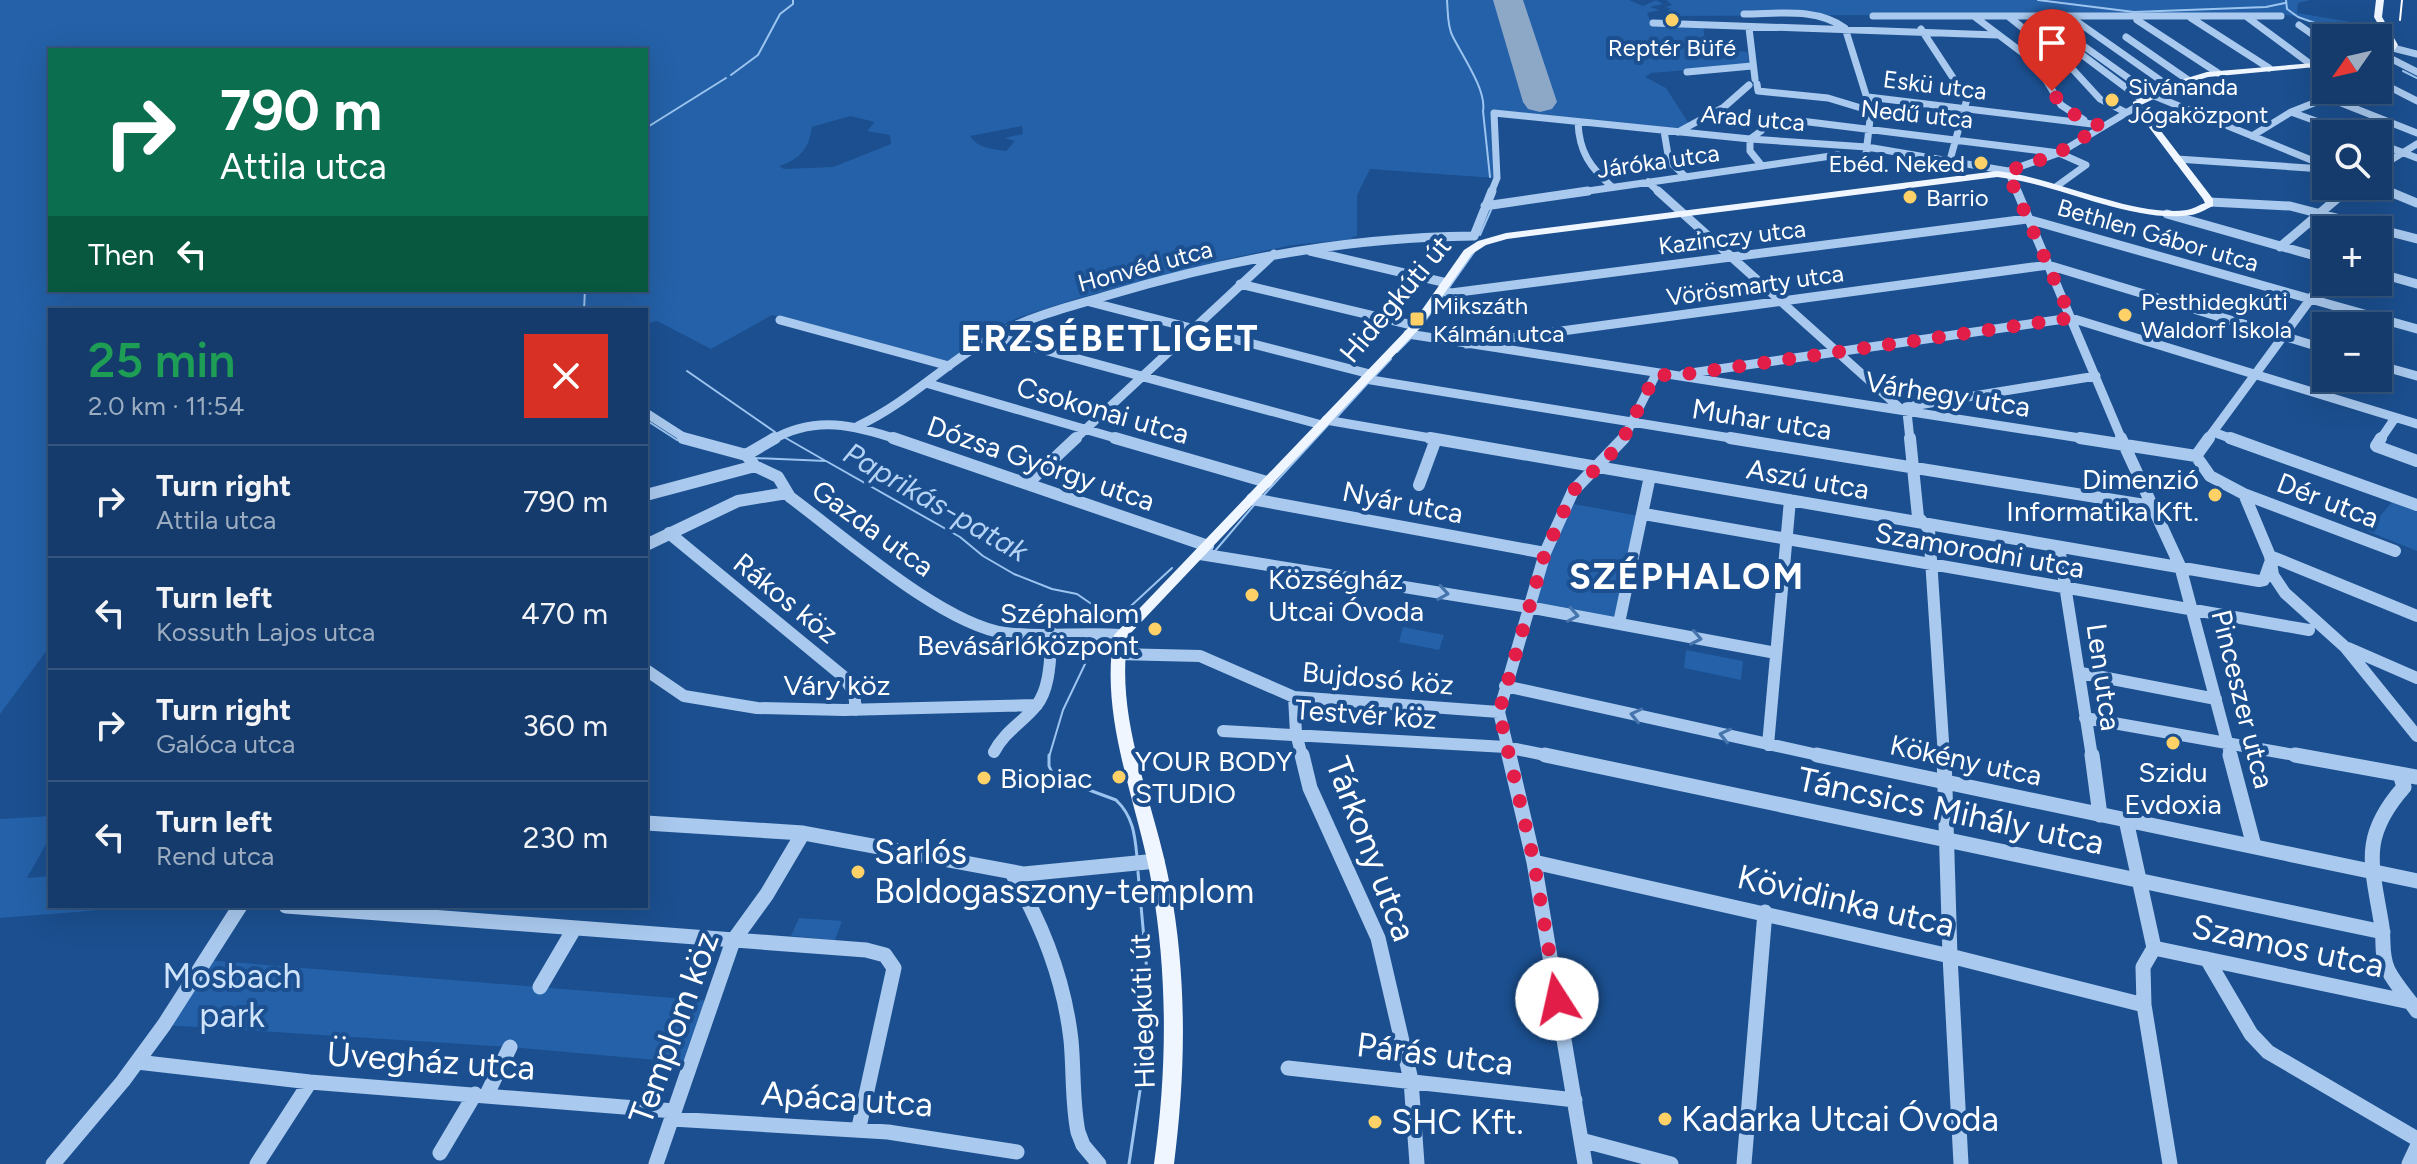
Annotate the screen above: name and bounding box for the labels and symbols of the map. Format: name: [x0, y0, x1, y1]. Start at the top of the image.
pin: [2018, 9, 2086, 91]
marker: Reptér Büfé: [1663, 11, 1681, 29]
north arrow: [2312, 24, 2392, 104]
place label: Reptér Büfé: [1608, 33, 1736, 62]
street label: Eskü utca: [1882, 64, 1988, 106]
place label: Sivánanda Jógaközpont: [2128, 72, 2268, 129]
marker: Sivánanda Jógaközpont: [2103, 91, 2121, 109]
street label: Nedű utca: [1859, 94, 1975, 134]
street label: Arad utca: [1700, 99, 1806, 137]
street label: Járóka utca: [1595, 138, 1721, 184]
place label: Ebéd. Neked: [1828, 149, 1965, 178]
marker: Ebéd. Neked: [1972, 154, 1990, 172]
place label: Barrio: [1926, 183, 1989, 212]
marker: Barrio: [1901, 188, 1919, 206]
street label: Bethlen Gábor utca: [2054, 192, 2262, 278]
street label: Kazinczy utca: [1657, 214, 1807, 260]
street label: Hidegkúti út: [1332, 229, 1458, 369]
street label: Honvéd utca: [1075, 234, 1215, 298]
street label: Vörösmarty utca: [1664, 258, 1846, 312]
place label: Pesthidegkúti Waldorf Iskola: [2141, 287, 2292, 344]
place label: Mikszáth Kálmán utca: [1433, 291, 1565, 348]
marker: Pesthidegkúti Waldorf Iskola: [2116, 306, 2134, 324]
marker: Mikszáth Kálmán utca: [1408, 310, 1426, 328]
district label: ERZSÉBETLIGET: [960, 317, 1260, 360]
street label: Várhegy utca: [1863, 364, 2033, 424]
street label: Csokonai utca: [1013, 369, 1193, 451]
street label: Muhar utca: [1690, 391, 1834, 447]
street label: Dózsa György utca: [923, 408, 1159, 518]
water label: Paprikás-patak: [837, 434, 1036, 571]
street label: Aszú utca: [1744, 452, 1872, 506]
place label: Dimenzió Informatika Kft.: [2006, 462, 2199, 528]
street label: Dér utca: [2272, 465, 2384, 535]
street label: Gazda utca: [805, 472, 941, 584]
street label: Nyár utca: [1340, 474, 1466, 530]
marker: Dimenzió Informatika Kft.: [2206, 486, 2224, 504]
street label: Szamorodni utca: [1873, 515, 2087, 585]
street label: Rákos köz: [727, 546, 845, 650]
district label: SZÉPHALOM: [1569, 555, 1805, 598]
place label: Községház Utcai Óvoda: [1268, 562, 1424, 628]
one-way arrow: [1436, 584, 1450, 601]
marker: Községház Utcai Óvoda: [1243, 586, 1261, 604]
place label: Széphalom Bevásárlóközpont: [917, 596, 1139, 662]
one-way arrow: [1567, 606, 1580, 623]
street label: Pinceszer utca: [2204, 606, 2282, 792]
marker: Széphalom Bevásárlóközpont: [1146, 620, 1164, 638]
street label: Len utca: [2080, 621, 2128, 733]
one-way arrow: [1689, 629, 1702, 646]
street label: Bujdosó köz: [1301, 654, 1455, 702]
street label: Váry köz: [784, 668, 890, 702]
street label: Testvér köz: [1294, 692, 1438, 736]
one-way arrow: [1630, 707, 1644, 724]
one-way arrow: [1718, 727, 1732, 744]
street label: Kökény utca: [1887, 727, 2045, 793]
marker: Szidu Evdoxia: [2164, 734, 2182, 752]
place label: YOUR BODY STUDIO: [1135, 744, 1293, 810]
street label: Tárkony utca: [1317, 751, 1425, 947]
place label: Szidu Evdoxia: [2124, 755, 2222, 821]
street label: Táncsics Mihály utca: [1794, 759, 2108, 863]
place label: Biopiac: [1000, 761, 1092, 795]
marker: YOUR BODY STUDIO: [1110, 768, 1128, 786]
marker: Biopiac: [975, 769, 993, 787]
place label: Sarlós Boldogasszony-templom: [874, 832, 1254, 912]
street label: Kövidinka utca: [1734, 856, 1958, 946]
marker: Sarlós Boldogasszony-templom: [849, 863, 867, 881]
street label: Szamos utca: [2188, 906, 2388, 986]
street label: Templom köz: [620, 926, 728, 1130]
street label: Hidegkúti út: [1122, 933, 1162, 1089]
park label: Mosbach park: [163, 956, 301, 1036]
position arrow: [1515, 957, 1599, 1041]
street label: Párás utca: [1355, 1024, 1515, 1084]
street label: Üvegház utca: [325, 1033, 537, 1089]
street label: Apáca utca: [760, 1073, 934, 1125]
place label: Kadarka Utcai Óvoda: [1681, 1099, 1999, 1140]
place label: SHC Kft.: [1391, 1102, 1524, 1143]
marker: Kadarka Utcai Óvoda: [1656, 1110, 1674, 1128]
marker: SHC Kft.: [1366, 1113, 1384, 1131]

